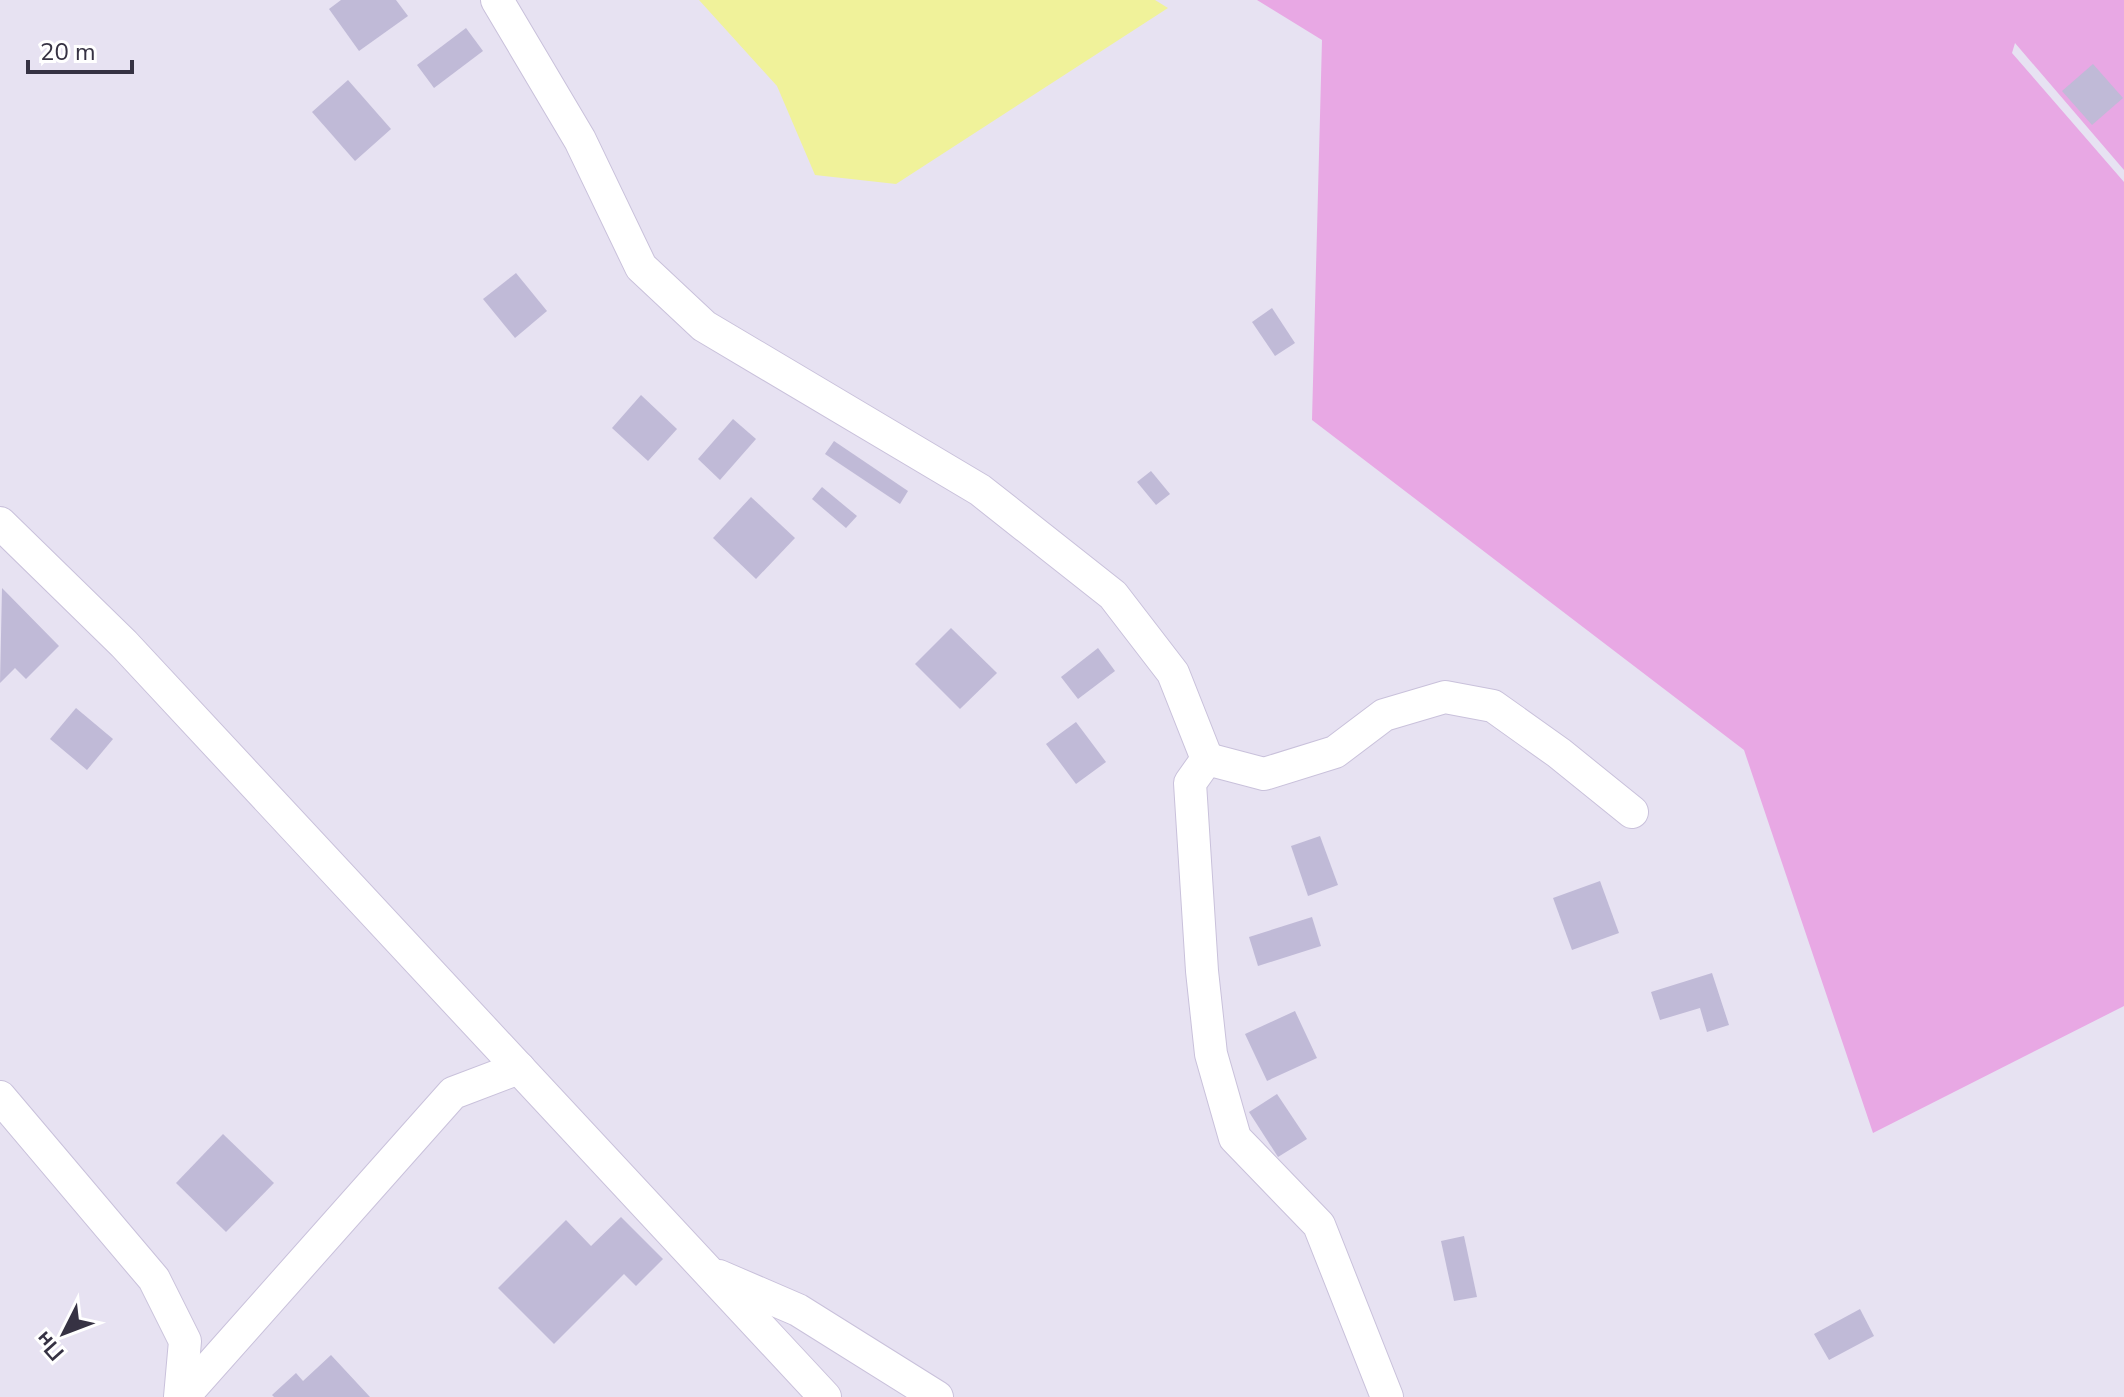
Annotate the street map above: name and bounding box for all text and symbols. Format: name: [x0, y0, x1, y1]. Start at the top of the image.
scale bar: [28, 24, 132, 74]
text: 20 m: [40, 36, 96, 68]
north arrow: [24, 1293, 104, 1373]
text: Пн: [29, 1324, 71, 1367]

